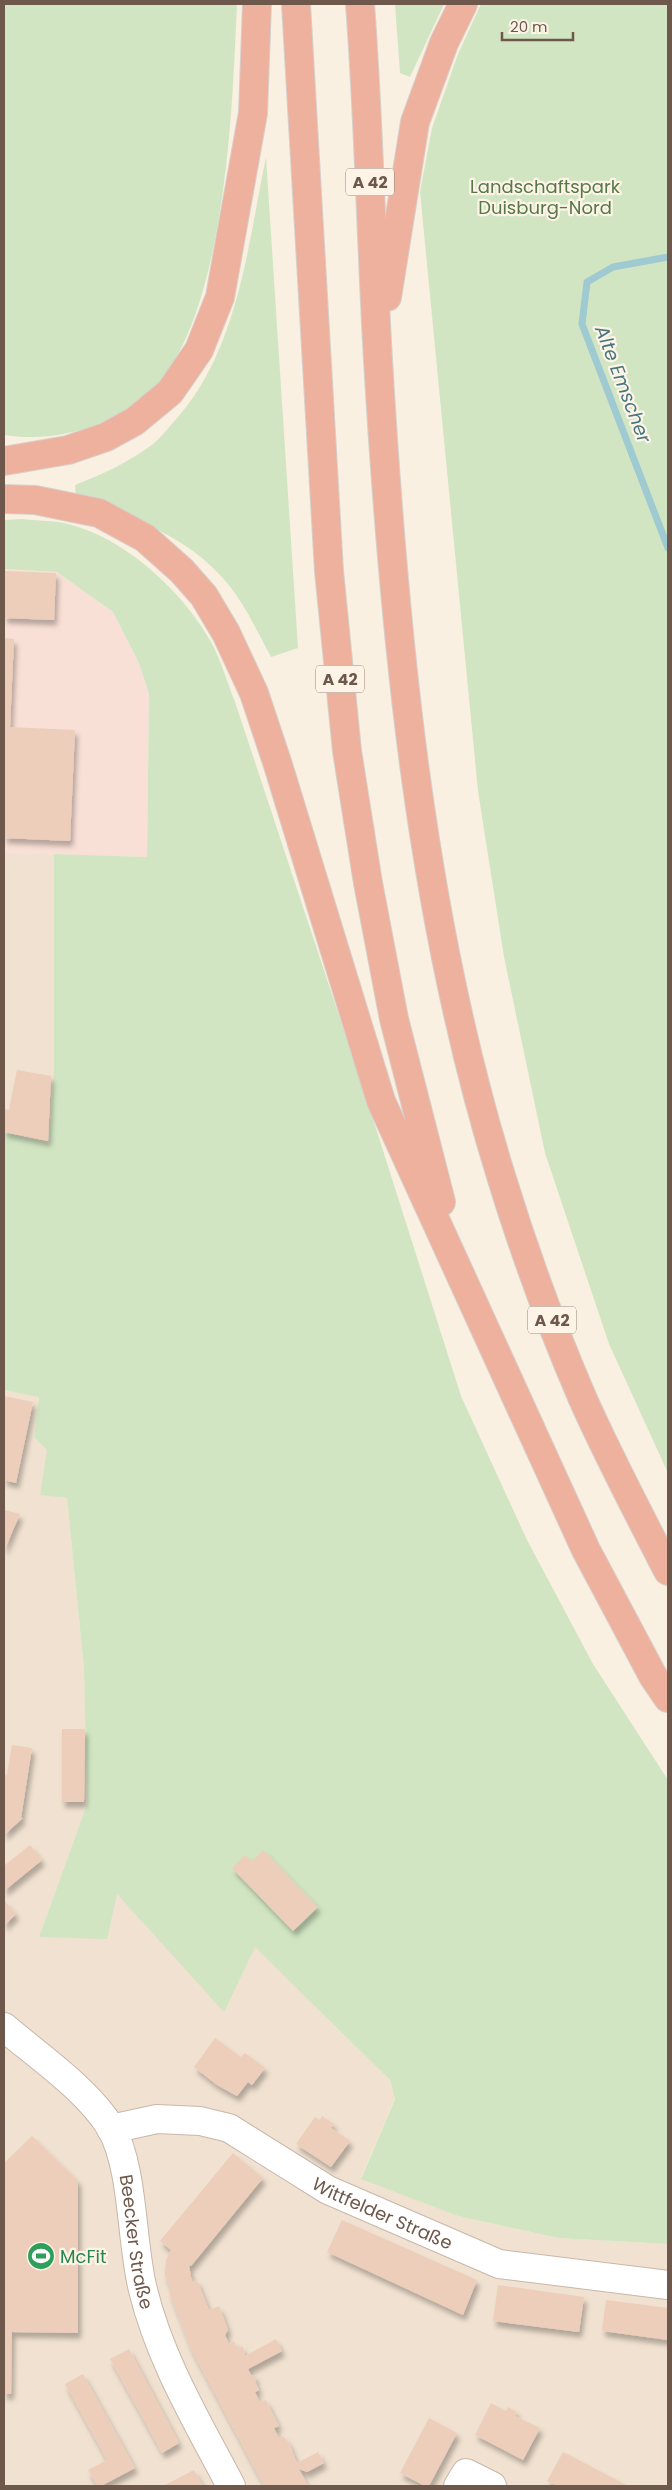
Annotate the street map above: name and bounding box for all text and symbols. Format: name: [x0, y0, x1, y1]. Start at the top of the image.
scale bar: [502, 10, 573, 42]
text: 20 m: [510, 16, 548, 37]
road number: A 42: [346, 168, 394, 196]
park label: Landschaftspark Duisburg-Nord: [470, 174, 621, 220]
water label: Alte Emscher: [588, 321, 658, 447]
road number: A 42: [316, 666, 364, 692]
road number: A 42: [528, 1306, 576, 1334]
street label: Wittfelder Straße: [308, 2171, 457, 2255]
street label: Beecker Straße: [114, 2172, 160, 2312]
sports icon: McFit: [26, 2241, 56, 2271]
place label: McFit: [60, 2244, 106, 2269]

